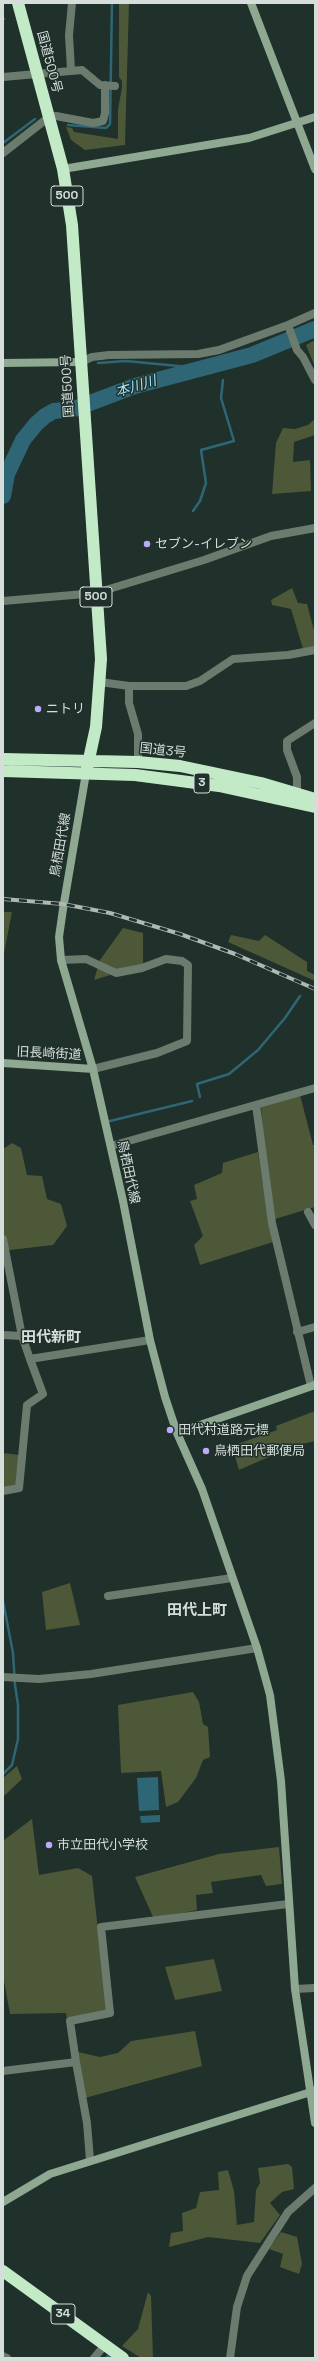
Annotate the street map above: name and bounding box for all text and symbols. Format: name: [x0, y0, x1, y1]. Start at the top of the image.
street label: 国道500号: [33, 29, 65, 95]
road number: 500: [51, 186, 83, 206]
street label: 国道500号: [59, 354, 77, 418]
water label: 本川川: [113, 373, 159, 401]
place label: セブン-イレブン: [155, 536, 252, 552]
marker: セブン-イレブン: [142, 539, 152, 549]
road number: 500: [80, 587, 112, 607]
place label: ニトリ: [46, 701, 85, 717]
marker: ニトリ: [33, 704, 43, 714]
street label: 国道3号: [139, 741, 187, 761]
road number: 3: [194, 773, 210, 793]
street label: 鳥栖田代線: [48, 812, 74, 878]
street label: 旧長崎街道: [16, 1045, 82, 1063]
street label: 鳥栖田代線: [114, 1139, 142, 1205]
district label: 田代新町: [21, 1329, 81, 1347]
place label: 田代村道路元標: [178, 1422, 269, 1438]
marker: 田代村道路元標: [165, 1425, 175, 1435]
place label: 鳥栖田代郵便局: [214, 1443, 305, 1459]
marker: 鳥栖田代郵便局: [201, 1446, 211, 1456]
district label: 田代上町: [167, 1602, 227, 1620]
place label: 市立田代小学校: [57, 1837, 148, 1853]
marker: 市立田代小学校: [44, 1840, 54, 1850]
road number: 34: [51, 2304, 75, 2324]

